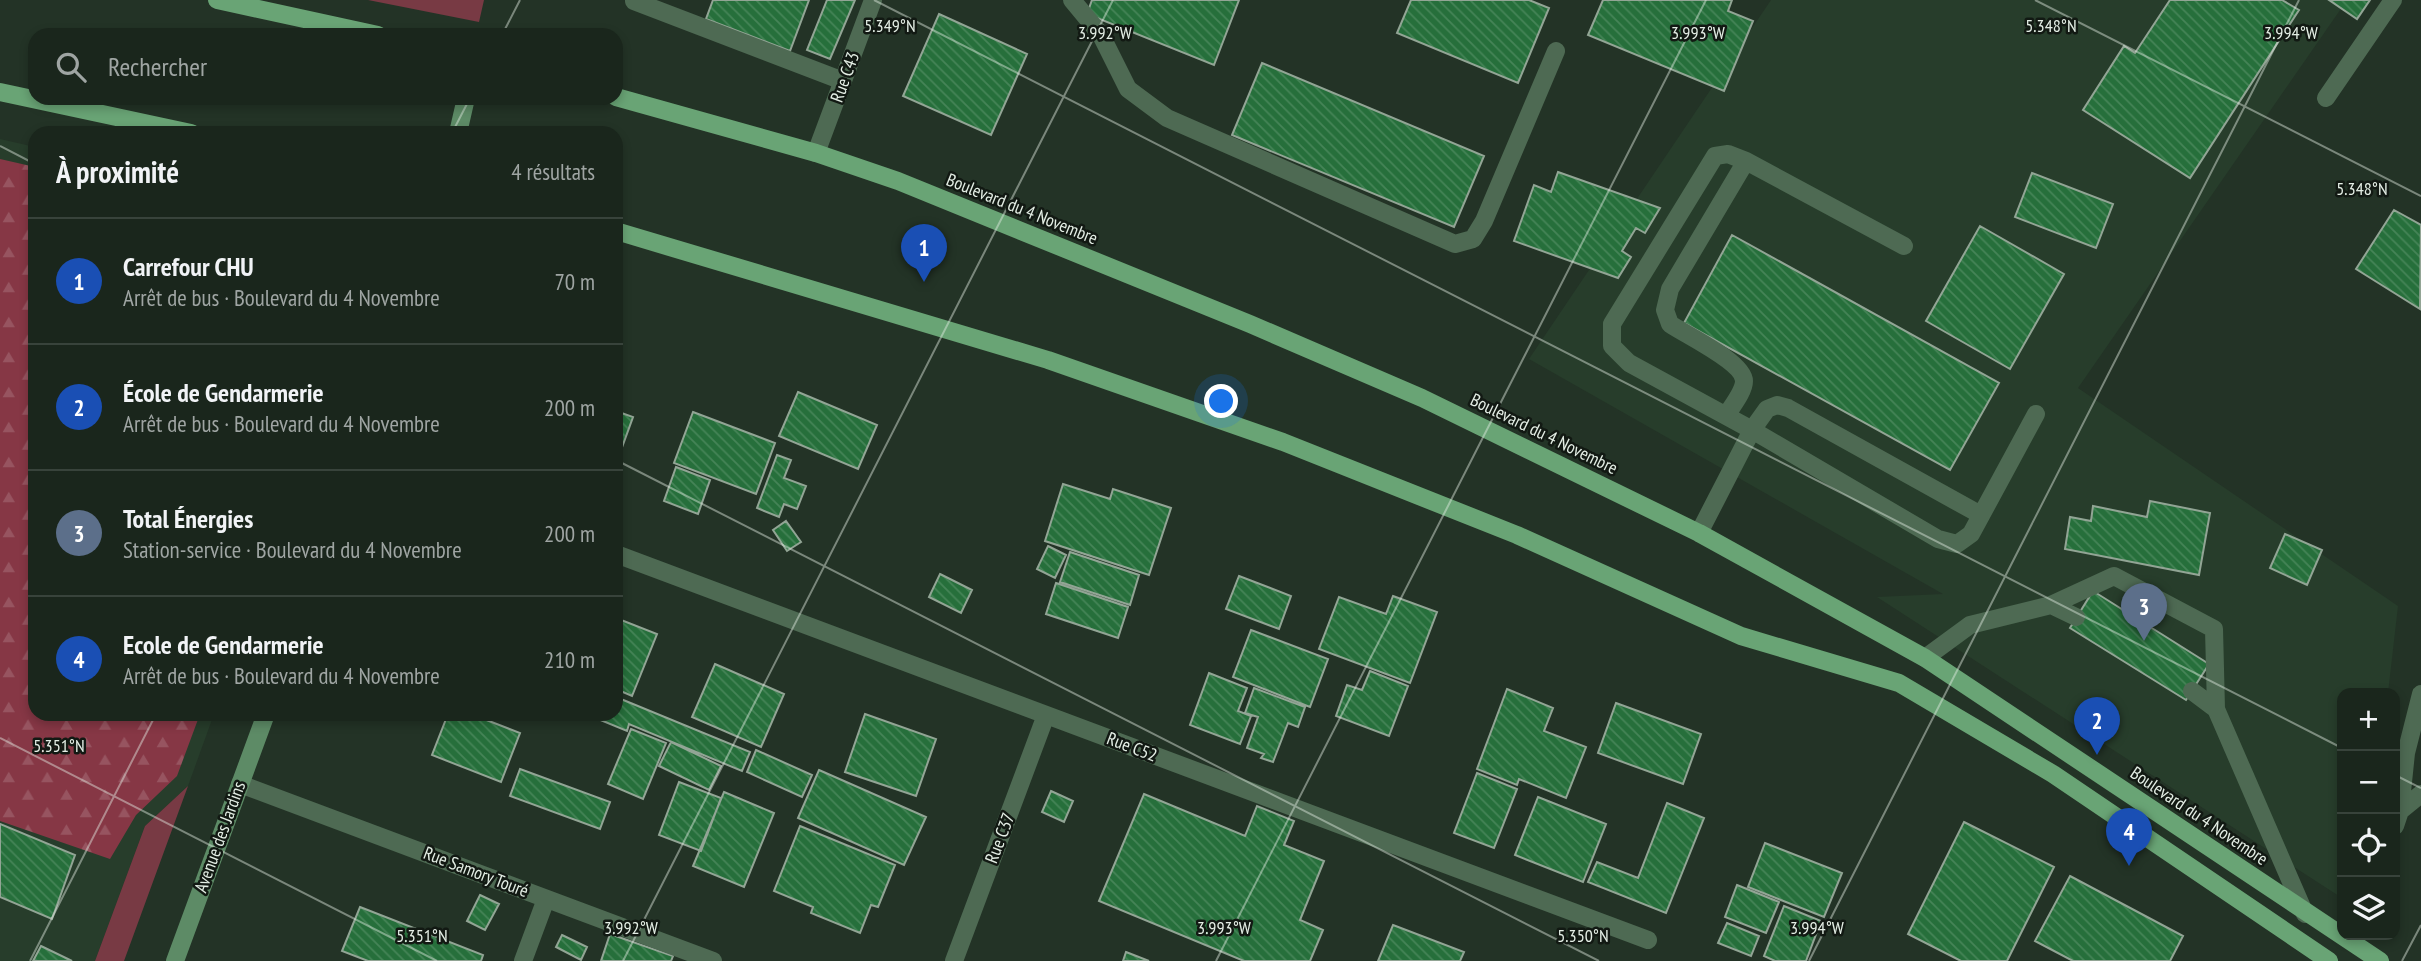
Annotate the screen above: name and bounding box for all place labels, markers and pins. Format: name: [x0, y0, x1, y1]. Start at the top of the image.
pin: 1: [901, 224, 947, 282]
pin: 3: [2121, 583, 2167, 641]
pin: 2: [2074, 697, 2120, 755]
pin: 4: [2106, 808, 2152, 866]

